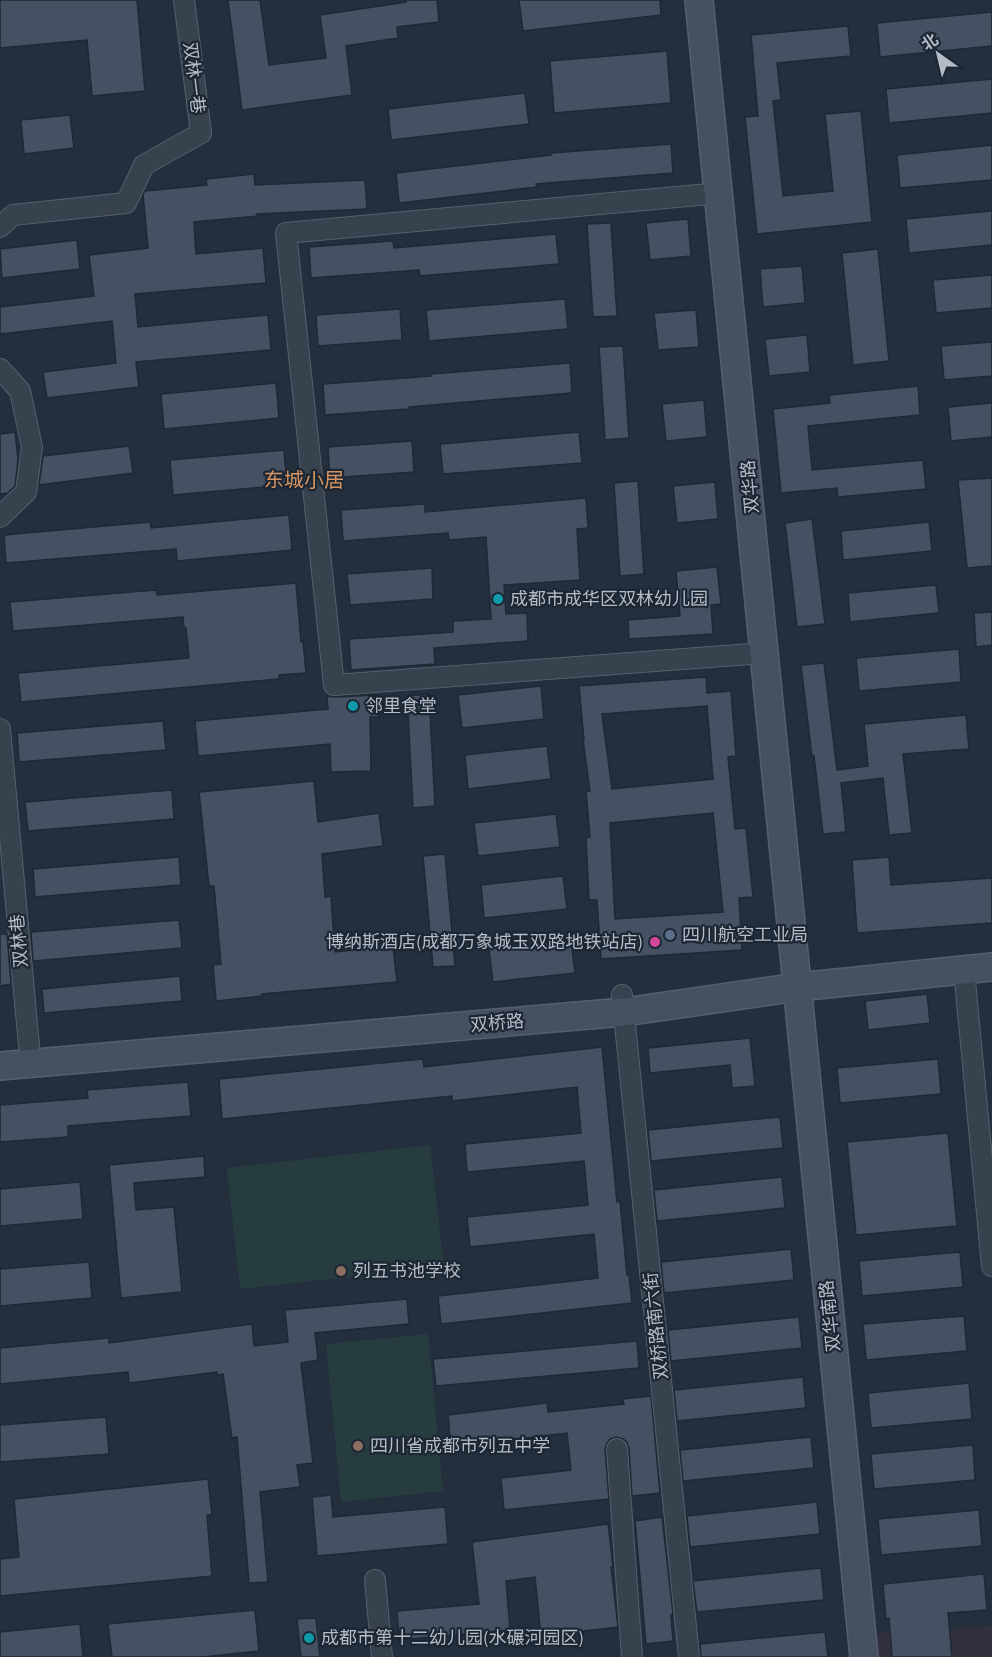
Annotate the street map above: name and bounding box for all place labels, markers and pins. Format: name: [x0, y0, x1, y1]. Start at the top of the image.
place label: 成都市成华区双林幼儿园: [510, 587, 708, 612]
marker: 成都市成华区双林幼儿园: [491, 592, 505, 606]
place label: 邻里食堂: [365, 694, 437, 719]
marker: 邻里食堂: [346, 699, 360, 713]
place label: 四川航空工业局: [682, 923, 808, 948]
marker: 四川航空工业局: [663, 928, 677, 942]
place label: 博纳斯酒店(成都万象城玉双路地铁站店): [326, 930, 643, 955]
marker: 博纳斯酒店(成都万象城玉双路地铁站店): [648, 935, 662, 949]
place label: 列五书池学校: [353, 1259, 461, 1284]
marker: 列五书池学校: [334, 1264, 348, 1278]
place label: 四川省成都市列五中学: [370, 1434, 550, 1459]
marker: 四川省成都市列五中学: [351, 1439, 365, 1453]
place label: 成都市第十二幼儿园(水碾河园区): [321, 1626, 584, 1651]
marker: 成都市第十二幼儿园(水碾河园区): [302, 1631, 316, 1645]

